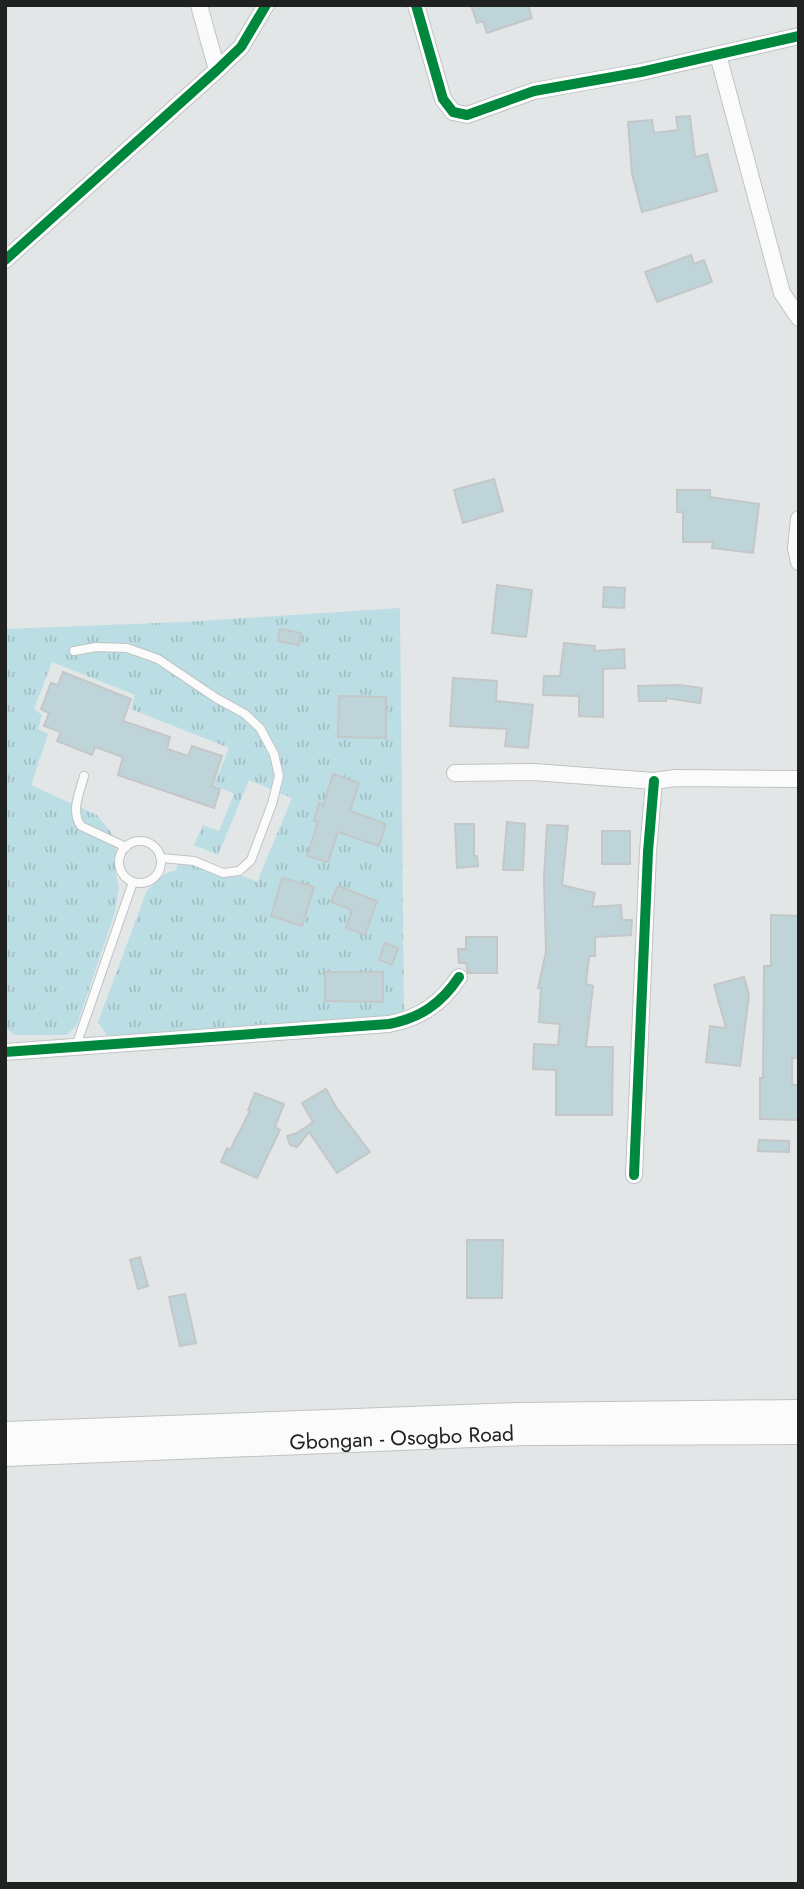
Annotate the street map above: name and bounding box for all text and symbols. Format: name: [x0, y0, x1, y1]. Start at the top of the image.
street label: Gbongan - Osogbo Road: [289, 1418, 514, 1457]

